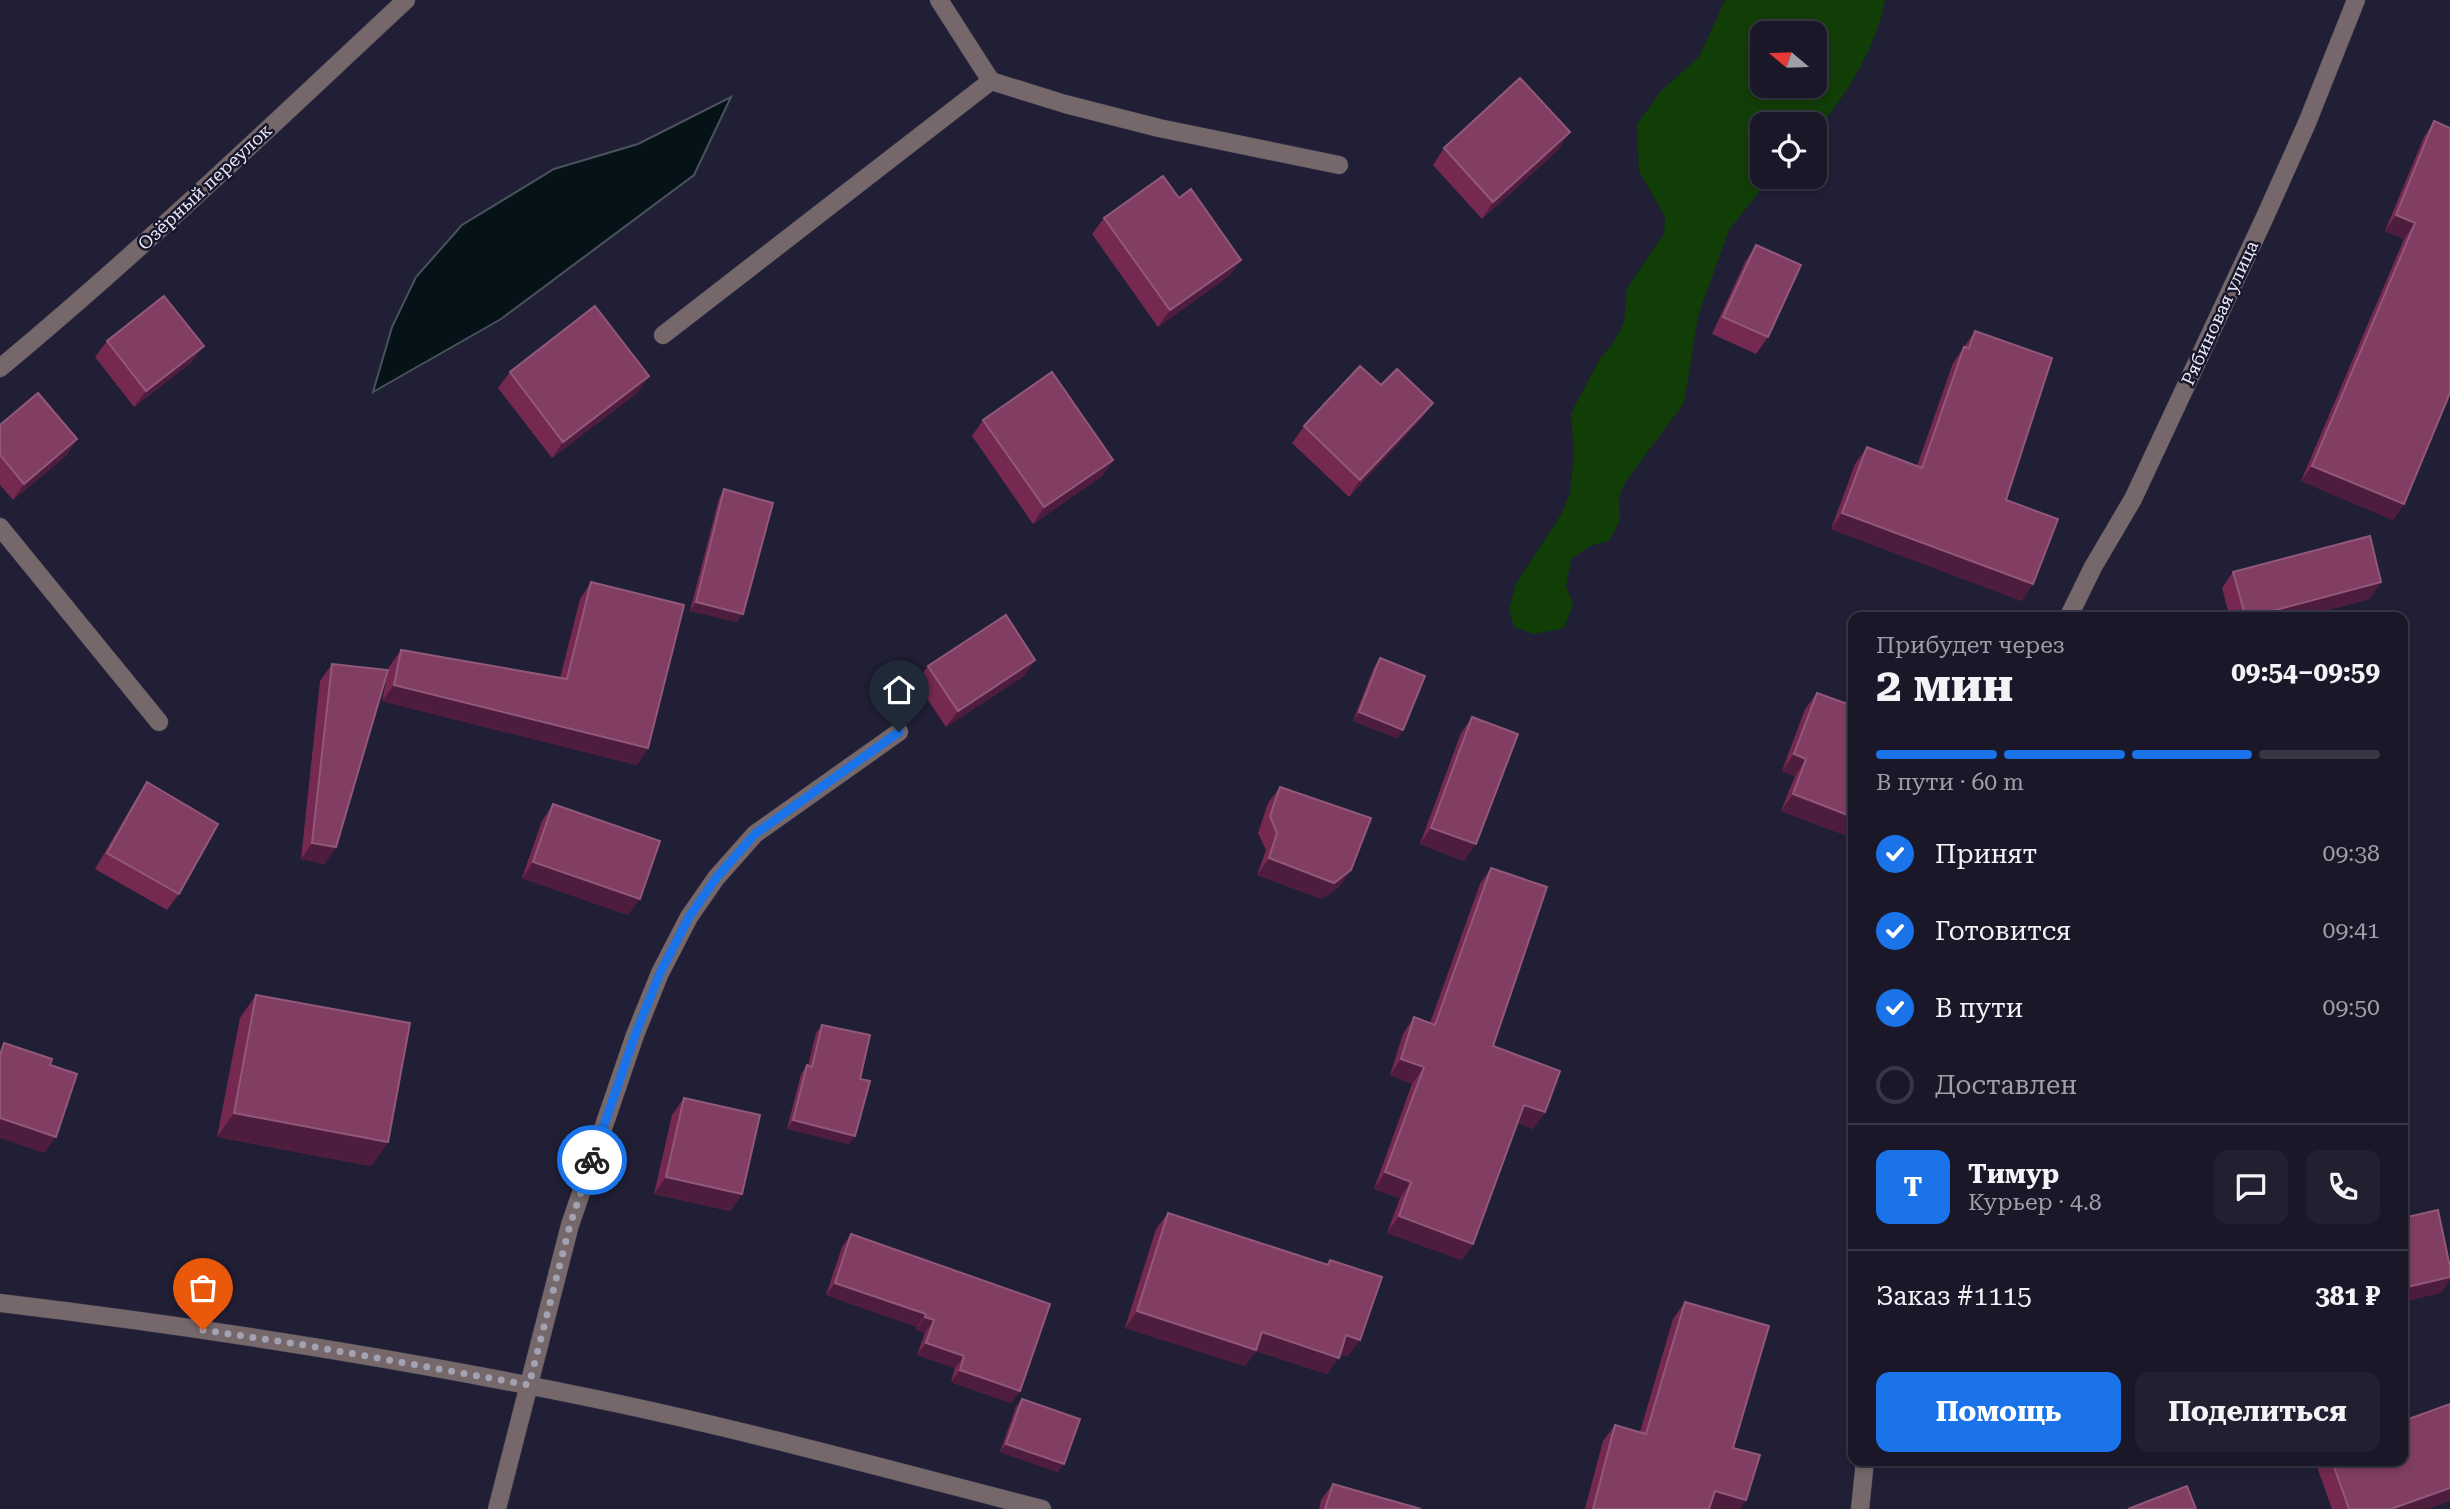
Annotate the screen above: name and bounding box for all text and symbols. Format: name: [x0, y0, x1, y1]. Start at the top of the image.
north arrow: [1750, 21, 1827, 98]
map controls: [1750, 21, 1827, 189]
button: locate: [1750, 112, 1827, 189]
street label: Озёрный переулок: [133, 119, 276, 254]
street label: Рябиновая улица: [2177, 237, 2262, 388]
text: Прибудет через: [1876, 632, 2065, 659]
text: 09:54–09:59: [2231, 657, 2380, 687]
text: 2 мин: [1876, 658, 2013, 712]
pin: [869, 660, 929, 732]
icon: home: [880, 671, 918, 709]
text: В пути · 60 m: [1876, 769, 2024, 796]
icon: check: [1876, 835, 1914, 873]
text: Принят: [1935, 839, 2037, 869]
text: 09:38: [2323, 840, 2380, 867]
icon: check: [1876, 912, 1914, 950]
text: Готовится: [1935, 916, 2071, 946]
text: 09:41: [2323, 917, 2380, 944]
icon: check: [1876, 989, 1914, 1027]
text: В пути: [1935, 993, 2023, 1023]
text: 09:50: [2323, 994, 2380, 1021]
text: Доставлен: [1935, 1070, 2077, 1100]
courier: [557, 1125, 627, 1195]
icon: bike: [573, 1141, 611, 1179]
button: chat: [2214, 1150, 2288, 1224]
button: phone: [2306, 1150, 2380, 1224]
text: Тимур: [1968, 1159, 2059, 1189]
text: Т: [1904, 1172, 1922, 1202]
text: Курьер · 4.8: [1968, 1189, 2102, 1216]
pin: [173, 1258, 233, 1330]
icon: bag: [184, 1269, 222, 1307]
text: Заказ #1115: [1876, 1281, 2032, 1311]
text: 381 ₽: [2315, 1281, 2380, 1311]
button: Помощь: [1876, 1372, 2121, 1452]
button: Поделиться: [2135, 1372, 2380, 1452]

